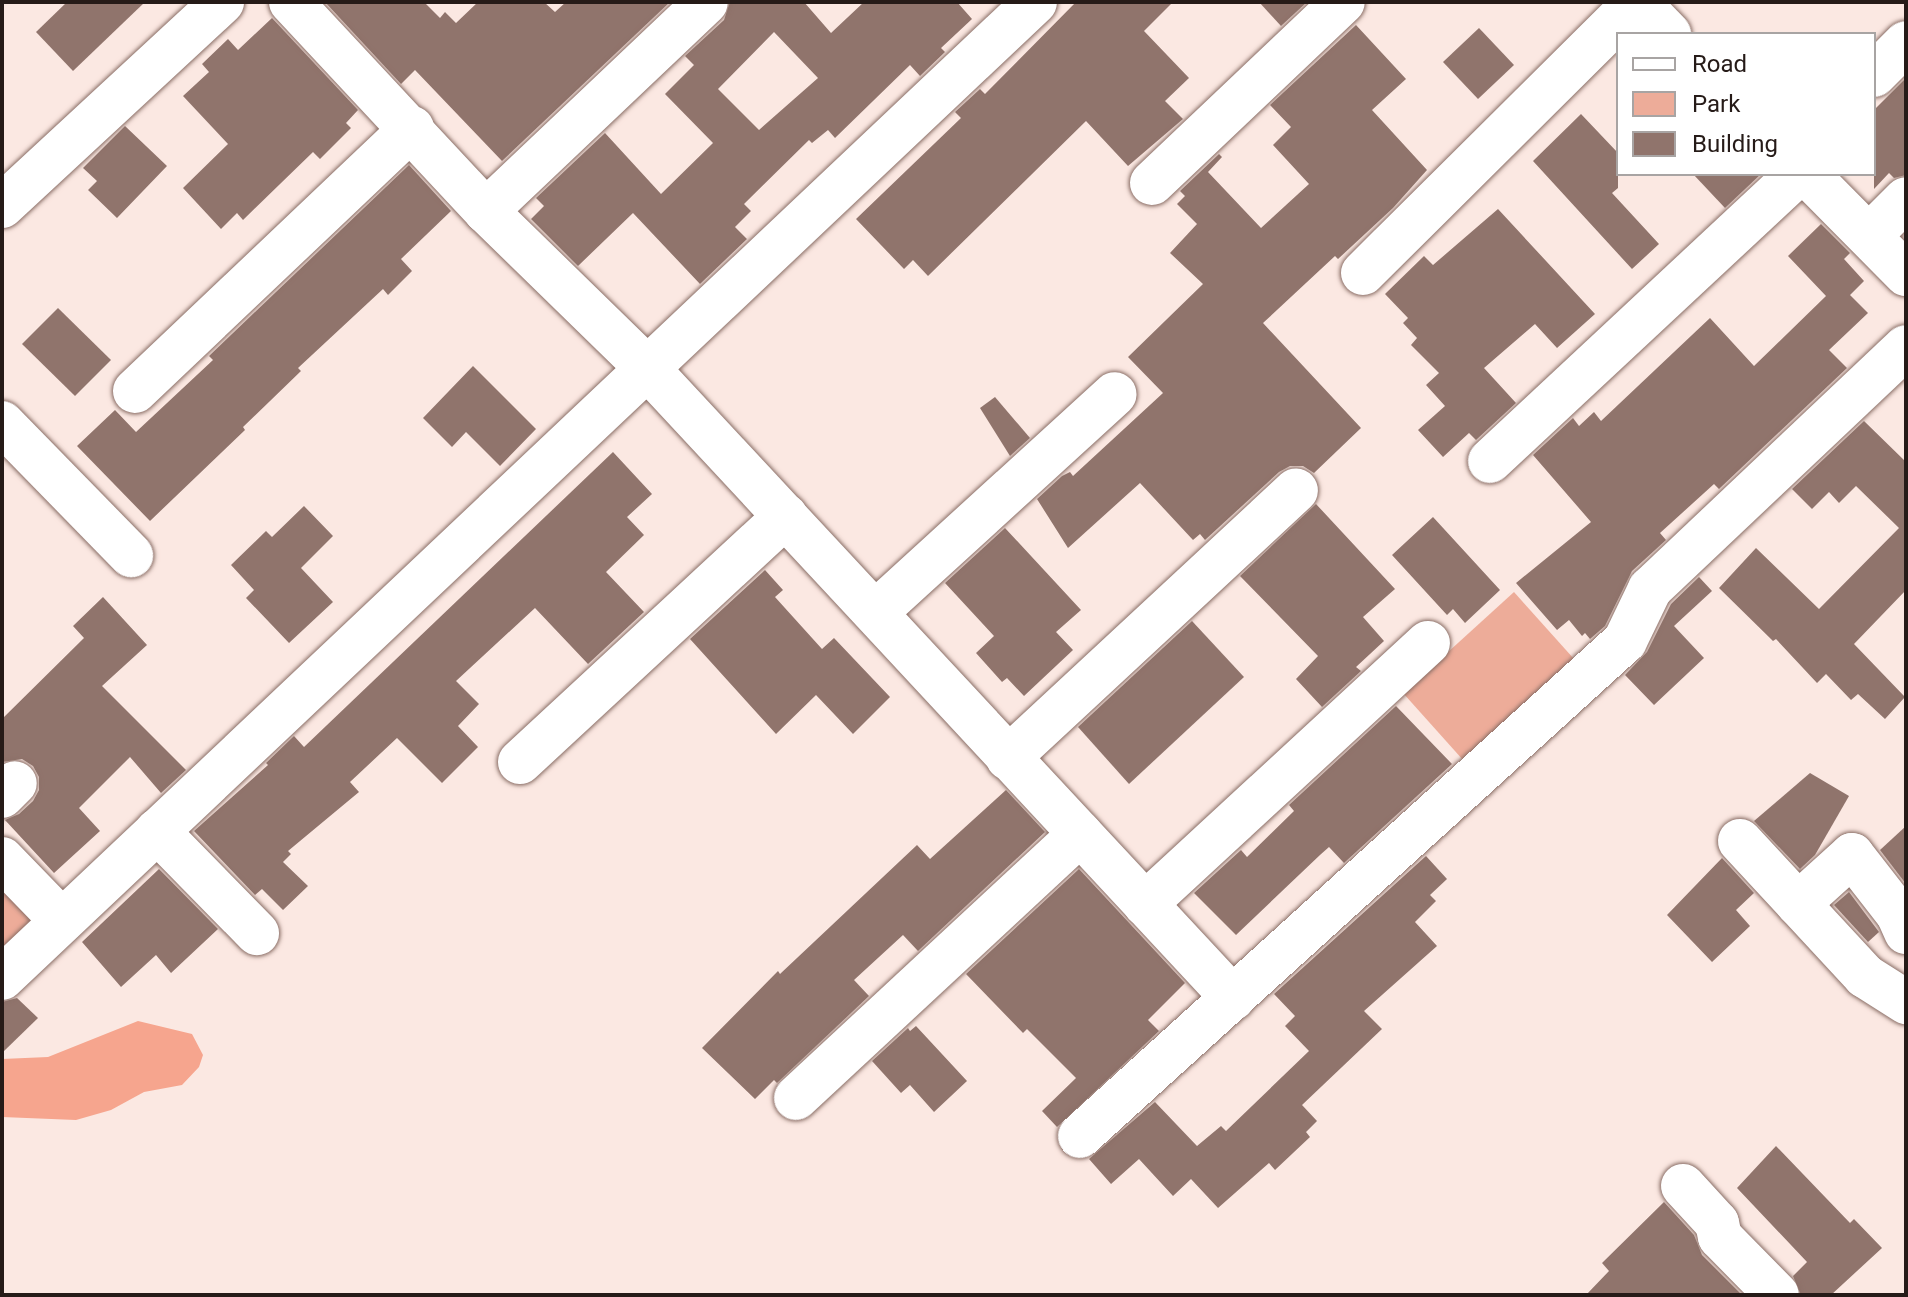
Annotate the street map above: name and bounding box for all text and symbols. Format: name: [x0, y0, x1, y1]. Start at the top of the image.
legend: [1616, 32, 1876, 176]
text: Road: [1692, 50, 1747, 78]
text: Park: [1692, 90, 1740, 118]
text: Building: [1692, 130, 1778, 158]

